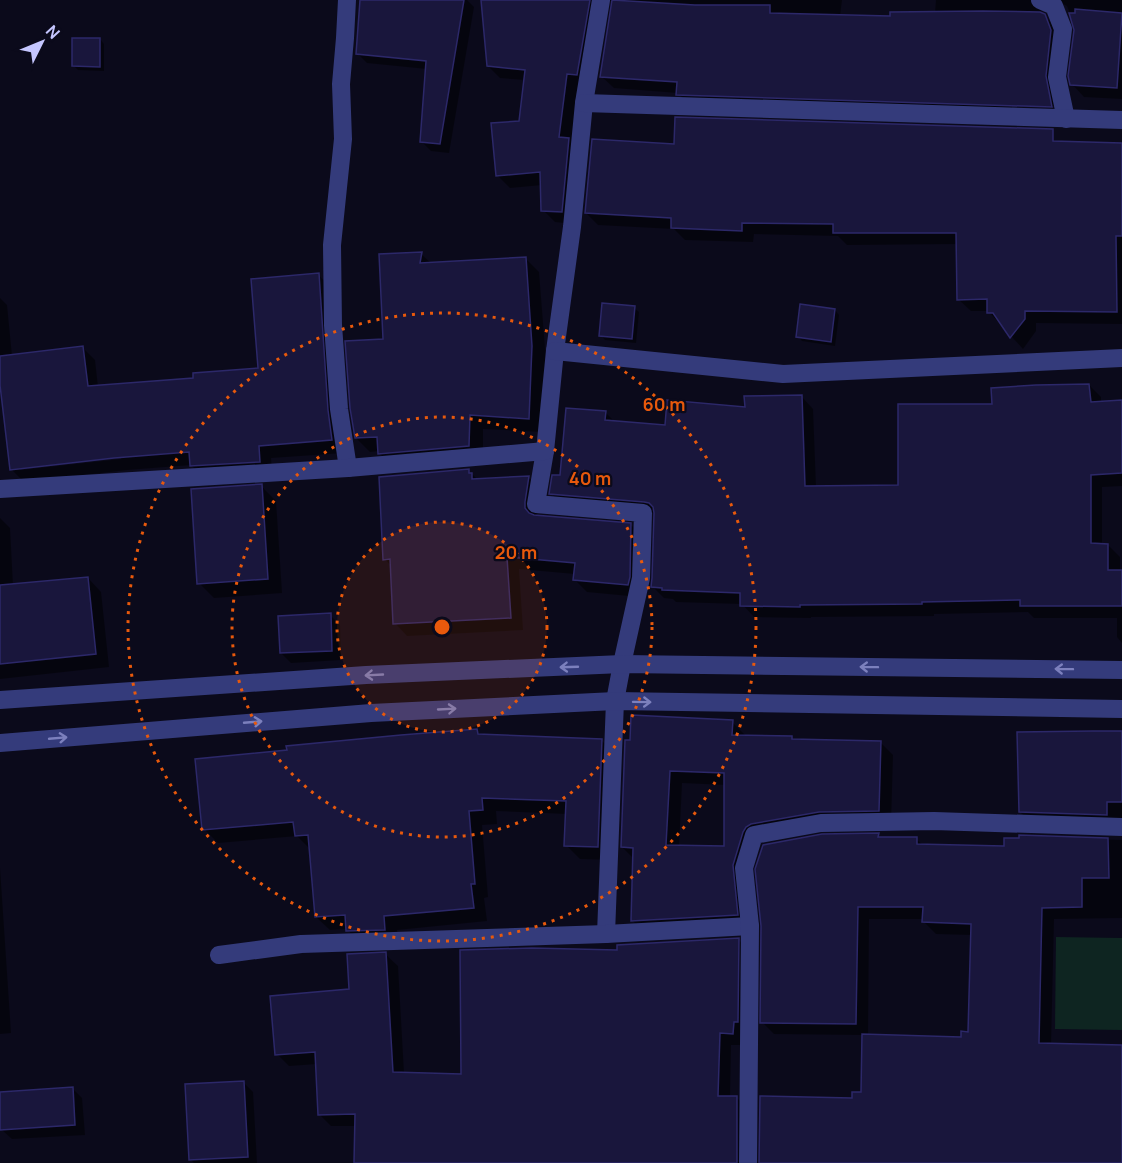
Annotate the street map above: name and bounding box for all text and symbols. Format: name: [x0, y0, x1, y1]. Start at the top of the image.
north arrow: [12, 12, 72, 72]
text: N: [41, 20, 65, 43]
text: 60 m: [643, 392, 685, 416]
text: 40 m: [569, 466, 611, 490]
text: 20 m: [495, 540, 537, 564]
centre of rings: [432, 617, 452, 637]
one-way arrow: [559, 661, 579, 672]
one-way arrow: [859, 661, 879, 673]
one-way arrow: [1054, 664, 1074, 675]
one-way arrow: [364, 670, 384, 681]
one-way arrow: [631, 696, 651, 708]
one-way arrow: [437, 704, 457, 715]
one-way arrow: [242, 716, 262, 727]
one-way arrow: [48, 732, 68, 743]

